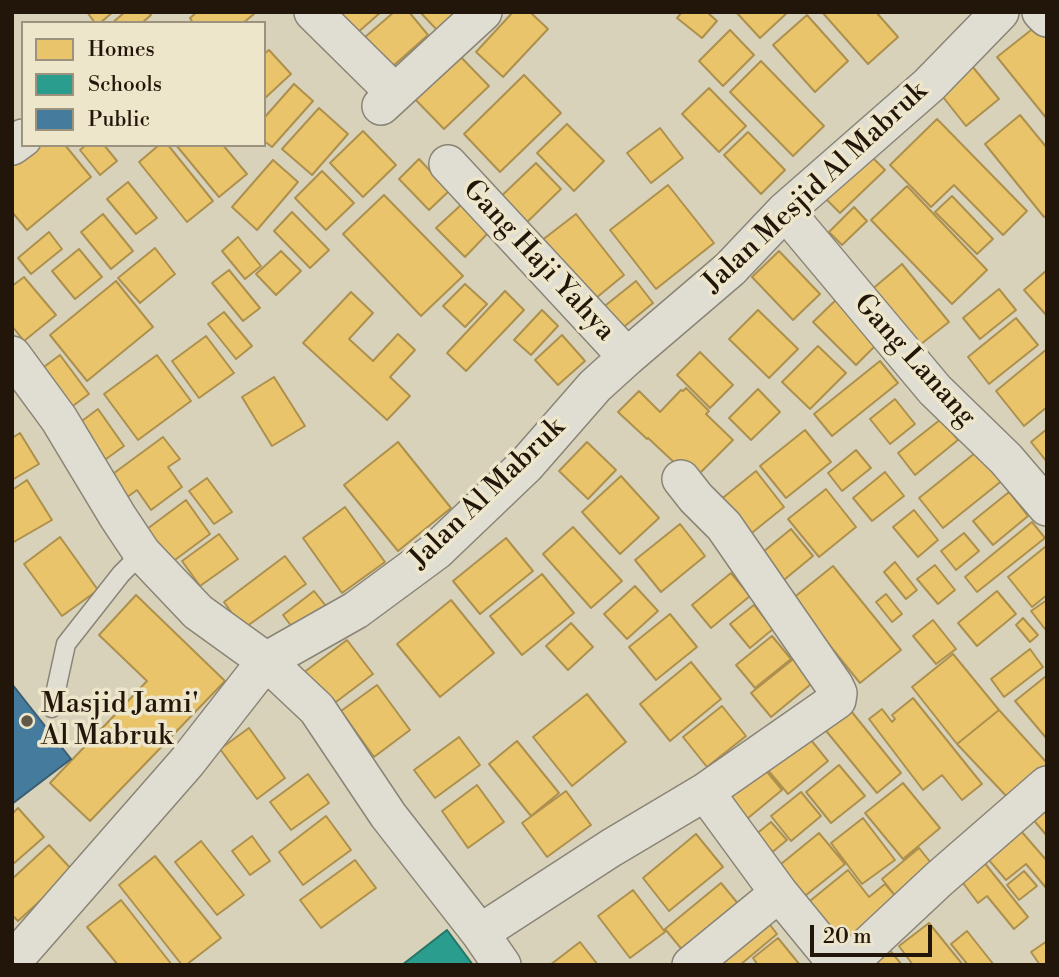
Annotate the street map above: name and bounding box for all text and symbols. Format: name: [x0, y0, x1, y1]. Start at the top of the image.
legend: [21, 21, 266, 147]
text: Homes: [88, 37, 155, 63]
text: Schools: [88, 72, 162, 98]
street label: Jalan Mesjid Al Mabruk: [697, 76, 935, 300]
text: Public: [88, 107, 150, 133]
street label: Gang Haji Yahya: [455, 174, 621, 348]
street label: Gang Lanang: [846, 288, 982, 434]
street label: Jalan Al Mabruk: [403, 412, 573, 576]
place label: Masjid Jami' Al Mabruk: [41, 688, 198, 754]
marker: Masjid Jami' Al Mabruk: [19, 713, 35, 729]
scale bar: [814, 911, 936, 955]
text: 20 m: [823, 924, 872, 950]

